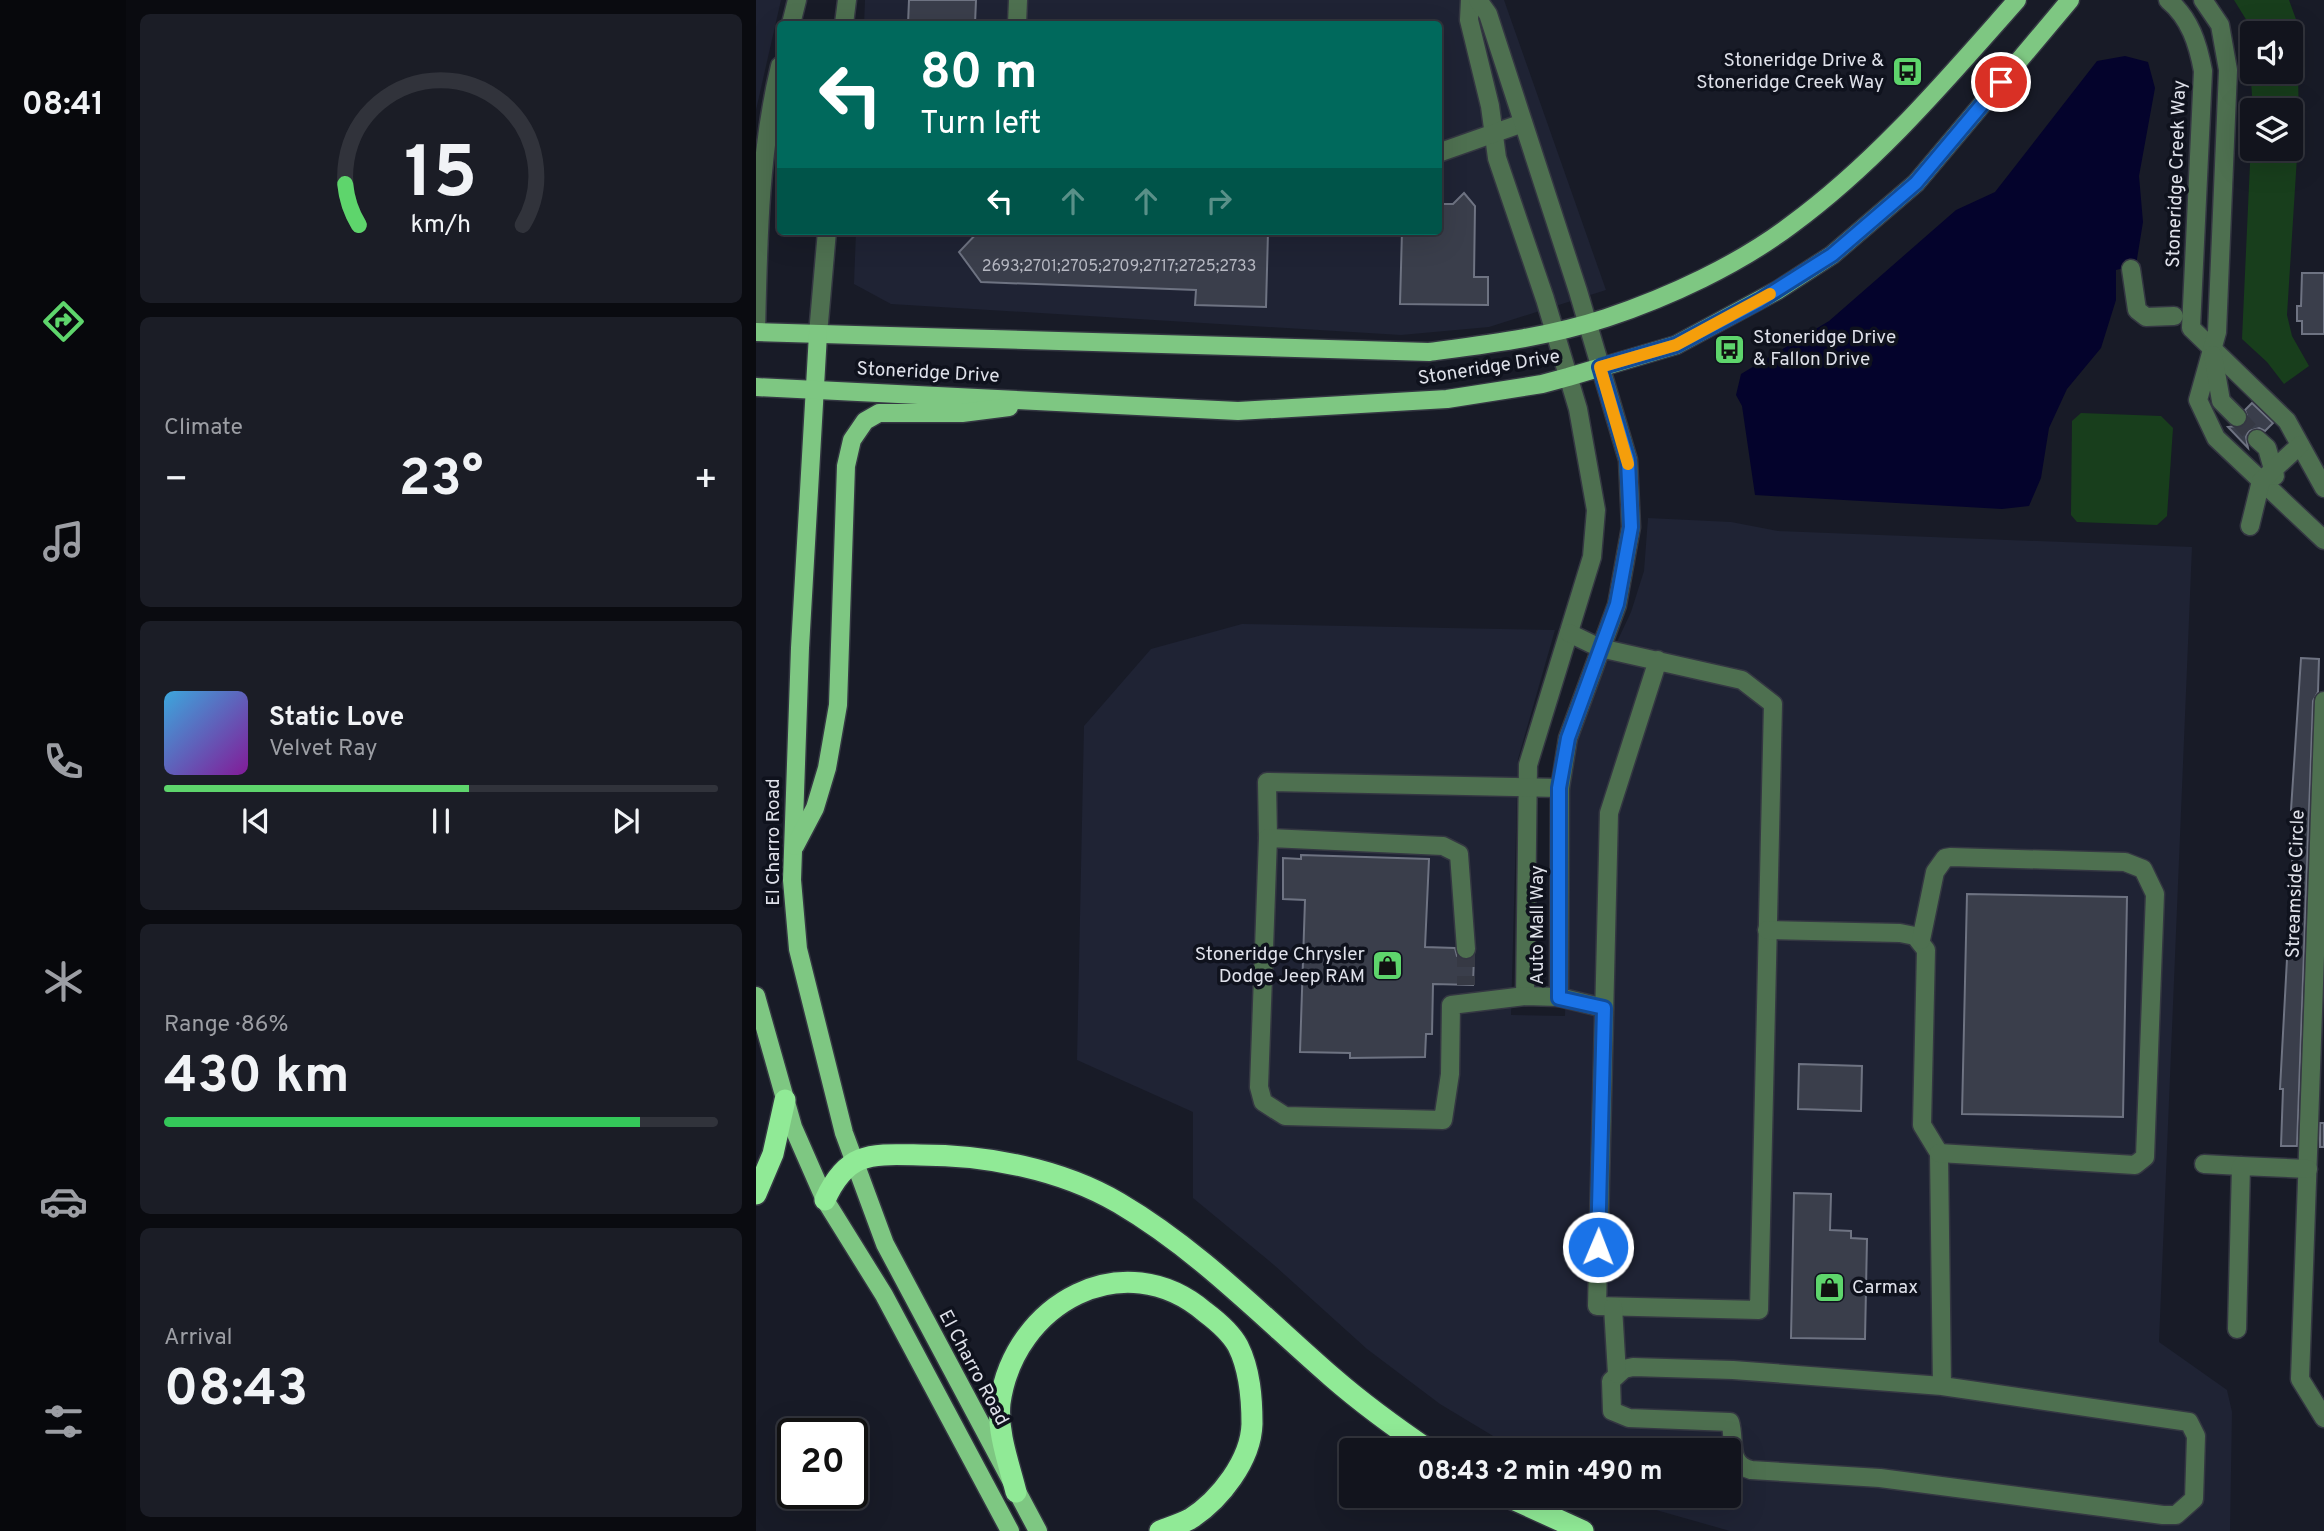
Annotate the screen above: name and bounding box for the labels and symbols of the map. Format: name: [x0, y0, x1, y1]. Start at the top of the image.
place label: Stoneridge Drive & Stoneridge Creek Way: [1696, 49, 1884, 95]
pin: [1971, 52, 2031, 112]
bus stop icon: Stoneridge Drive & Stoneridge Creek Way: [1890, 55, 1924, 89]
street label: Stoneridge Creek Way: [2162, 80, 2192, 268]
house number: 2693;2701;2705;2709;2717;2725;2733: [982, 257, 1256, 277]
place label: Stoneridge Drive & Fallon Drive: [1753, 326, 1896, 372]
bus stop icon: Stoneridge Drive & Fallon Drive: [1713, 332, 1747, 366]
street label: Stoneridge Drive: [1416, 345, 1562, 391]
street label: Stoneridge Drive: [856, 357, 1000, 389]
street label: El Charro Road: [762, 778, 786, 906]
street label: Streamside Circle: [2281, 809, 2311, 959]
street label: Auto Mall Way: [1526, 865, 1550, 985]
place label: Stoneridge Chrysler Dodge Jeep RAM: [1195, 943, 1366, 989]
shop icon: Stoneridge Chrysler Dodge Jeep RAM: [1371, 949, 1405, 983]
position arrow: [1561, 1210, 1635, 1284]
shop icon: Carmax: [1812, 1271, 1846, 1305]
place label: Carmax: [1852, 1276, 1918, 1300]
street label: El Charro Road: [932, 1306, 1014, 1430]
speed limit sign: 20: [777, 1418, 868, 1509]

